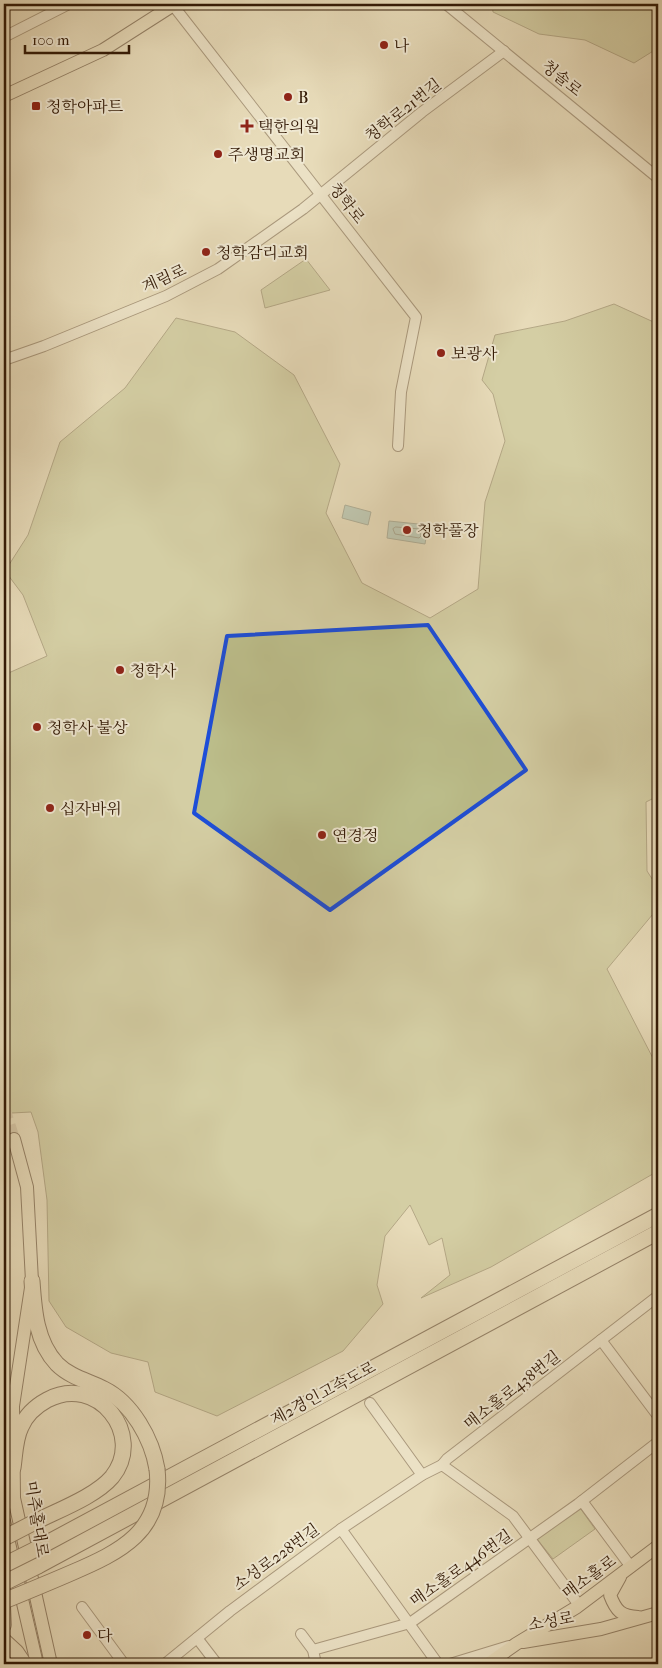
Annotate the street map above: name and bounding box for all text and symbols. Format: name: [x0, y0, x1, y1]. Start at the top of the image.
scale bar: [25, 22, 129, 54]
text: 100 m: [32, 31, 70, 49]
place label: 나: [394, 36, 410, 55]
marker: 나: [378, 39, 390, 51]
street label: 청솔로: [538, 56, 586, 100]
street label: 청학로21번길: [361, 74, 445, 146]
place label: B: [298, 88, 308, 107]
marker: B: [282, 91, 294, 103]
place label: 청학아파트: [46, 97, 124, 116]
marker: 청학아파트: [30, 100, 42, 112]
place label: 택한의원: [258, 117, 320, 136]
marker: 택한의원: [240, 119, 254, 133]
place label: 주생명교회: [228, 145, 305, 164]
marker: 주생명교회: [212, 148, 224, 160]
street label: 청학로: [325, 179, 369, 228]
place label: 청학감리교회: [216, 243, 309, 262]
marker: 청학감리교회: [200, 246, 212, 258]
street label: 계림로: [139, 260, 190, 296]
place label: 보광사: [451, 344, 498, 363]
marker: 보광사: [435, 347, 447, 359]
place label: 청학풀장: [417, 521, 479, 540]
marker: 청학풀장: [401, 524, 413, 536]
place label: 청학사: [130, 661, 177, 680]
marker: 청학사: [114, 664, 126, 676]
place label: 청학사 불상: [47, 718, 128, 737]
marker: 청학사 불상: [31, 721, 43, 733]
place label: 십자바위: [60, 799, 122, 818]
marker: 십자바위: [44, 802, 56, 814]
place label: 연경정: [332, 826, 378, 845]
marker: 연경정: [316, 829, 328, 841]
street label: 매소홀로438번길: [460, 1347, 564, 1433]
street label: 제2경인고속도로: [267, 1357, 379, 1429]
street label: 미추홀대로: [22, 1479, 53, 1559]
street label: 소성로228번길: [229, 1519, 323, 1595]
street label: 매소홀로446번길: [406, 1526, 516, 1610]
street label: 매소홀로: [558, 1551, 620, 1603]
street label: 소성로: [527, 1608, 576, 1634]
place label: 다: [97, 1626, 113, 1645]
marker: 다: [81, 1629, 93, 1641]

